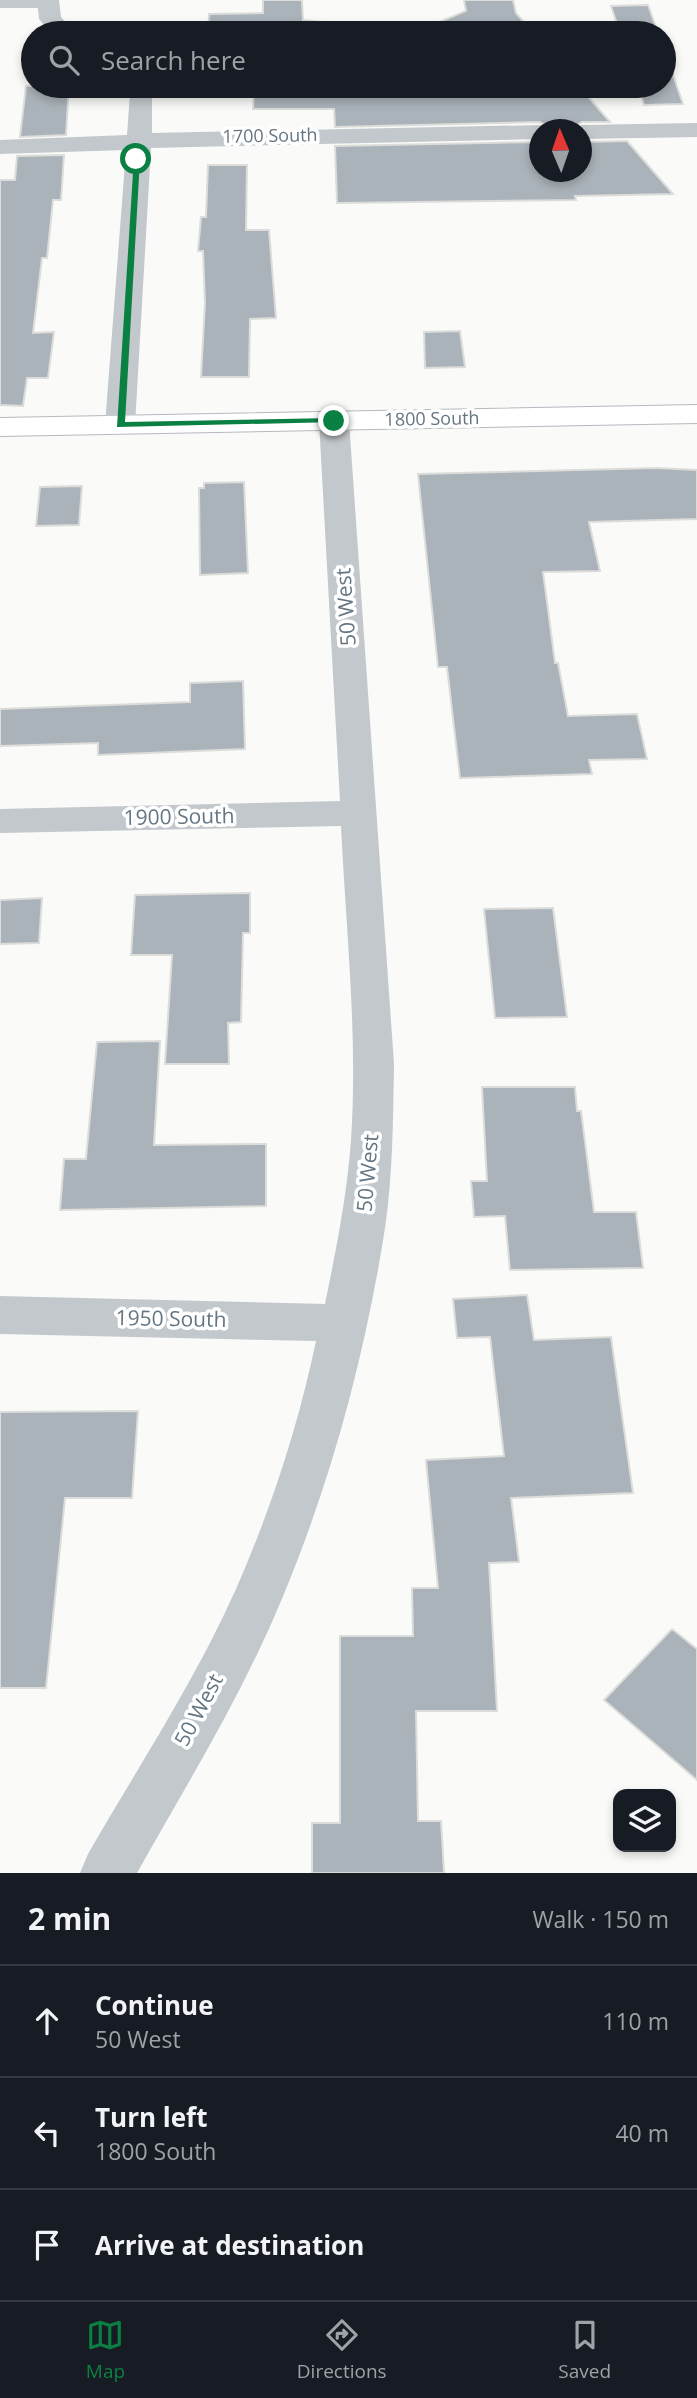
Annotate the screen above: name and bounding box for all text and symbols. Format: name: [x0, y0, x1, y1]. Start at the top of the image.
search box: [21, 21, 676, 98]
icon: search: [45, 41, 83, 79]
text: Search here: [101, 42, 246, 78]
north arrow: [529, 119, 592, 182]
street label: 1700 South: [222, 122, 318, 148]
route start: [120, 143, 151, 174]
route end: [318, 405, 349, 436]
street label: 1800 South: [384, 405, 480, 431]
street label: 50 West: [328, 567, 362, 647]
street label: 1900 South: [123, 801, 235, 831]
street label: 50 West: [350, 1133, 384, 1213]
street label: 1950 South: [115, 1303, 227, 1333]
street label: 50 West: [167, 1668, 229, 1751]
map controls: [613, 1789, 676, 1852]
button: layers: [613, 1789, 676, 1852]
text: 2 min: [28, 1898, 111, 1939]
text: Walk · 150 m: [532, 1903, 669, 1935]
text: Continue: [95, 1987, 214, 2023]
icon: ahead: [28, 2002, 66, 2040]
text: 110 m: [602, 2005, 669, 2037]
text: 50 West: [95, 2023, 181, 2055]
text: Turn left: [95, 2099, 207, 2135]
icon: left: [28, 2114, 66, 2152]
text: 40 m: [615, 2117, 669, 2149]
text: 1800 South: [95, 2135, 216, 2167]
icon: arrive: [28, 2226, 66, 2264]
text: Arrive at destination: [95, 2227, 364, 2263]
tab: Map: [86, 2316, 125, 2384]
tab: Directions: [297, 2316, 387, 2384]
tab: Saved: [558, 2316, 611, 2384]

